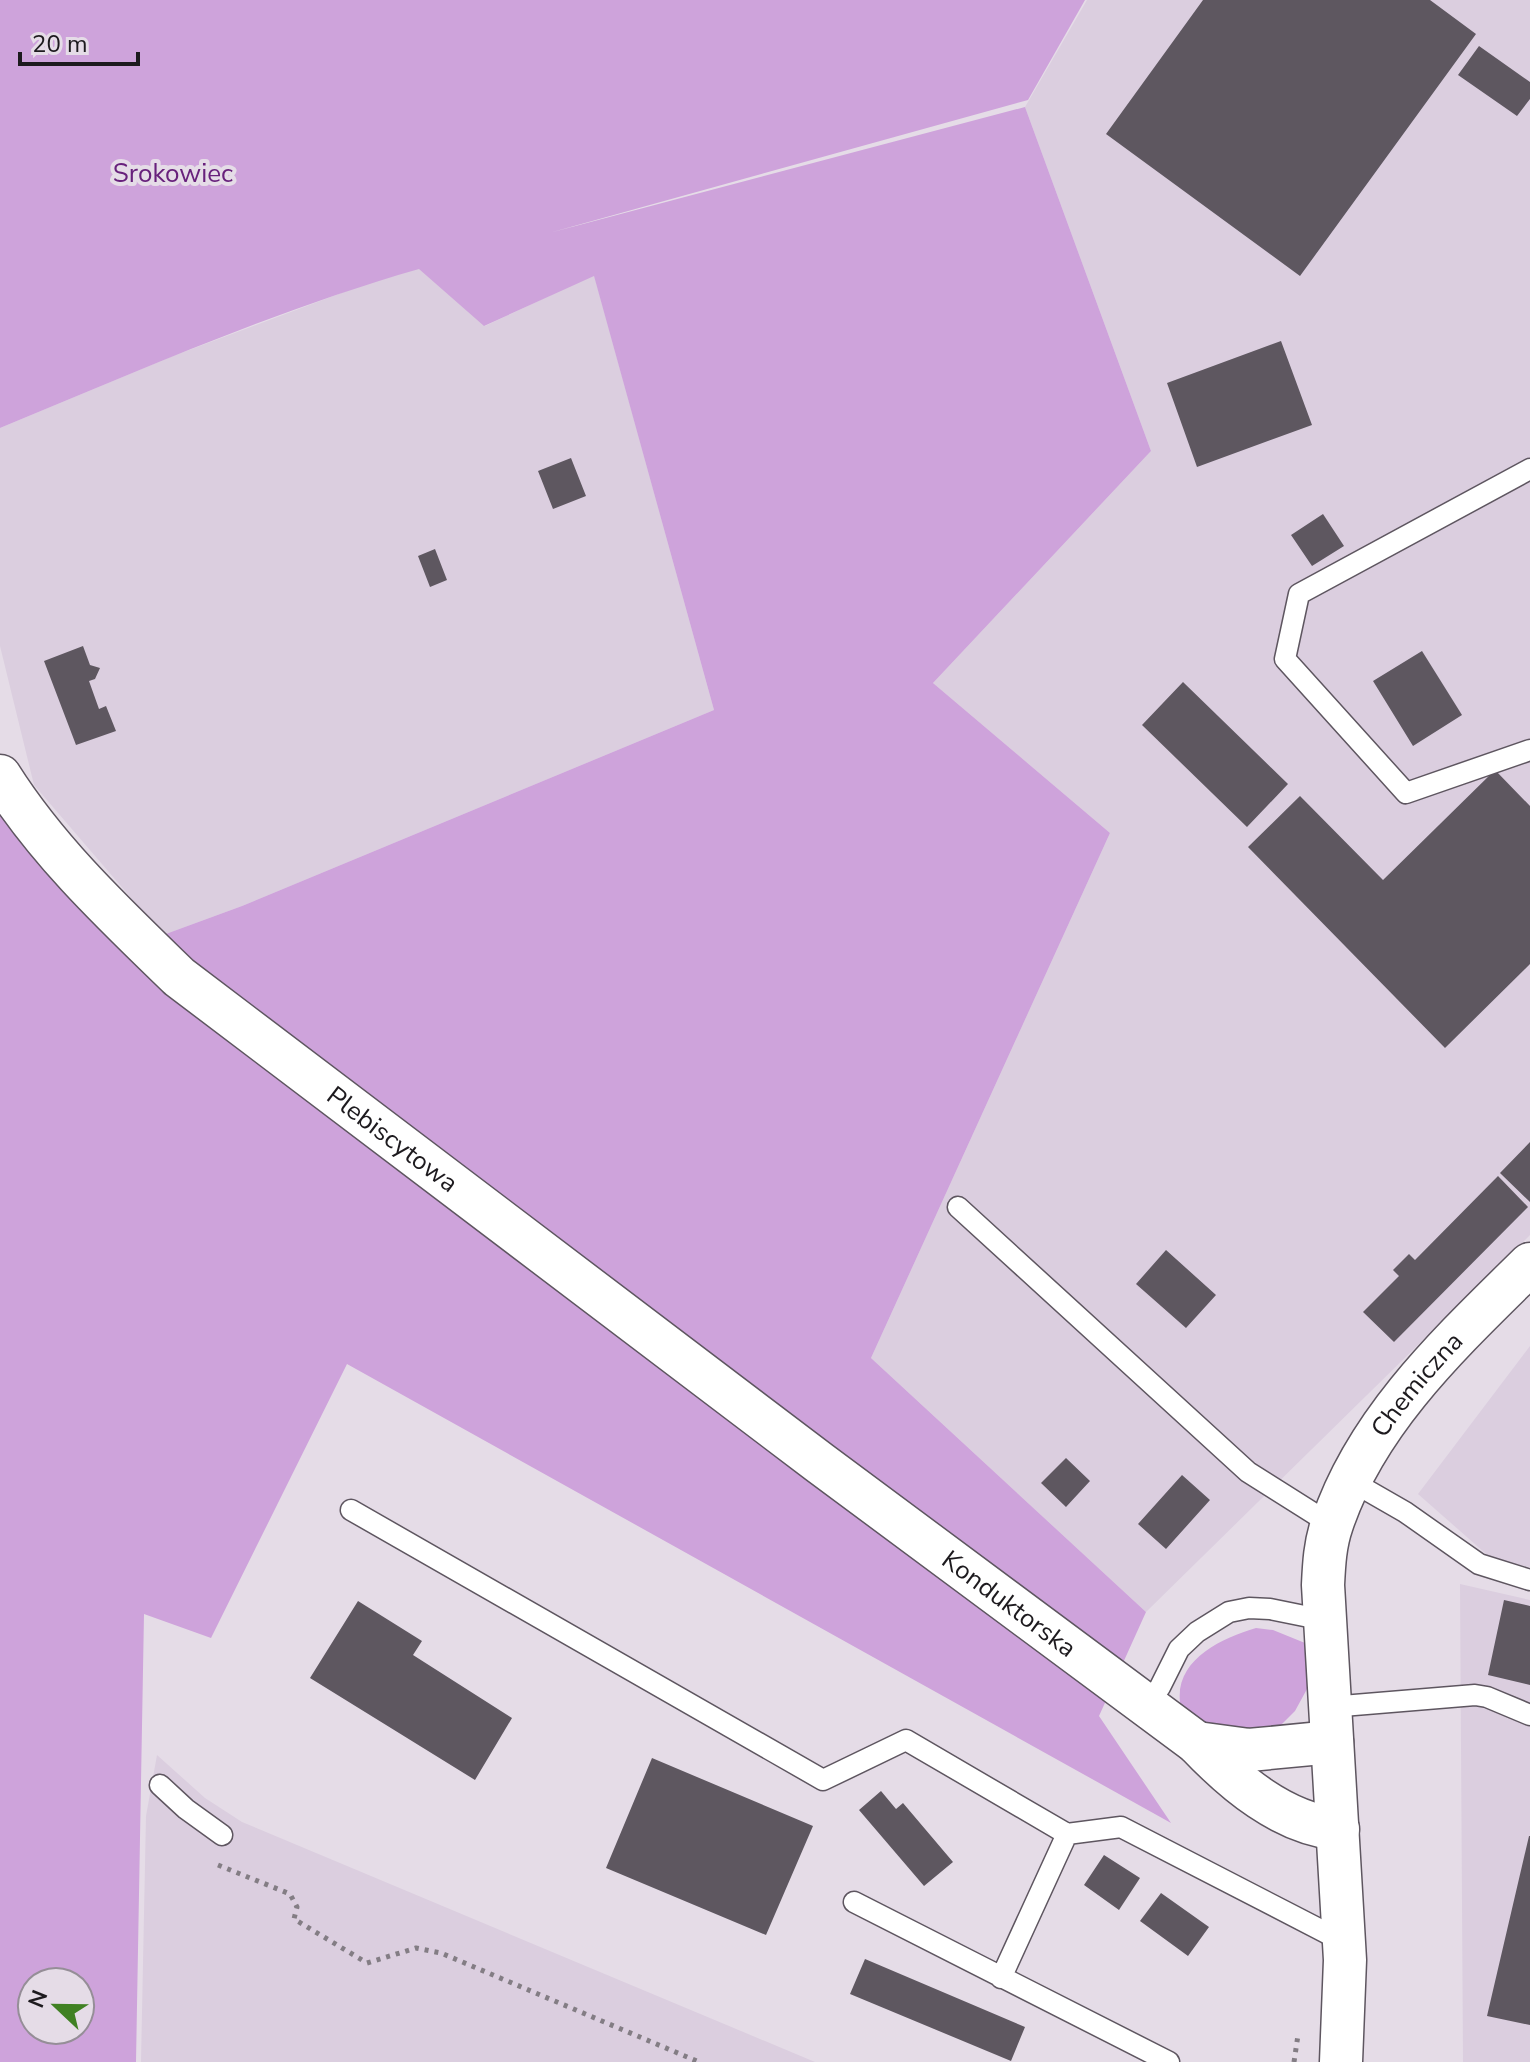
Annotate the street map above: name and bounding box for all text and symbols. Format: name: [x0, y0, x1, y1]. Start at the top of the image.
scale bar: [20, 16, 138, 66]
text: 20 m: [32, 28, 88, 60]
park label: Srokowiec: [113, 156, 233, 191]
street label: Plebiscytowa: [320, 1078, 465, 1201]
street label: Chemiczna: [1363, 1324, 1471, 1444]
street label: Konduktorska: [935, 1542, 1083, 1666]
north arrow: [16, 1966, 96, 2046]
text: N: [21, 1986, 55, 2012]

